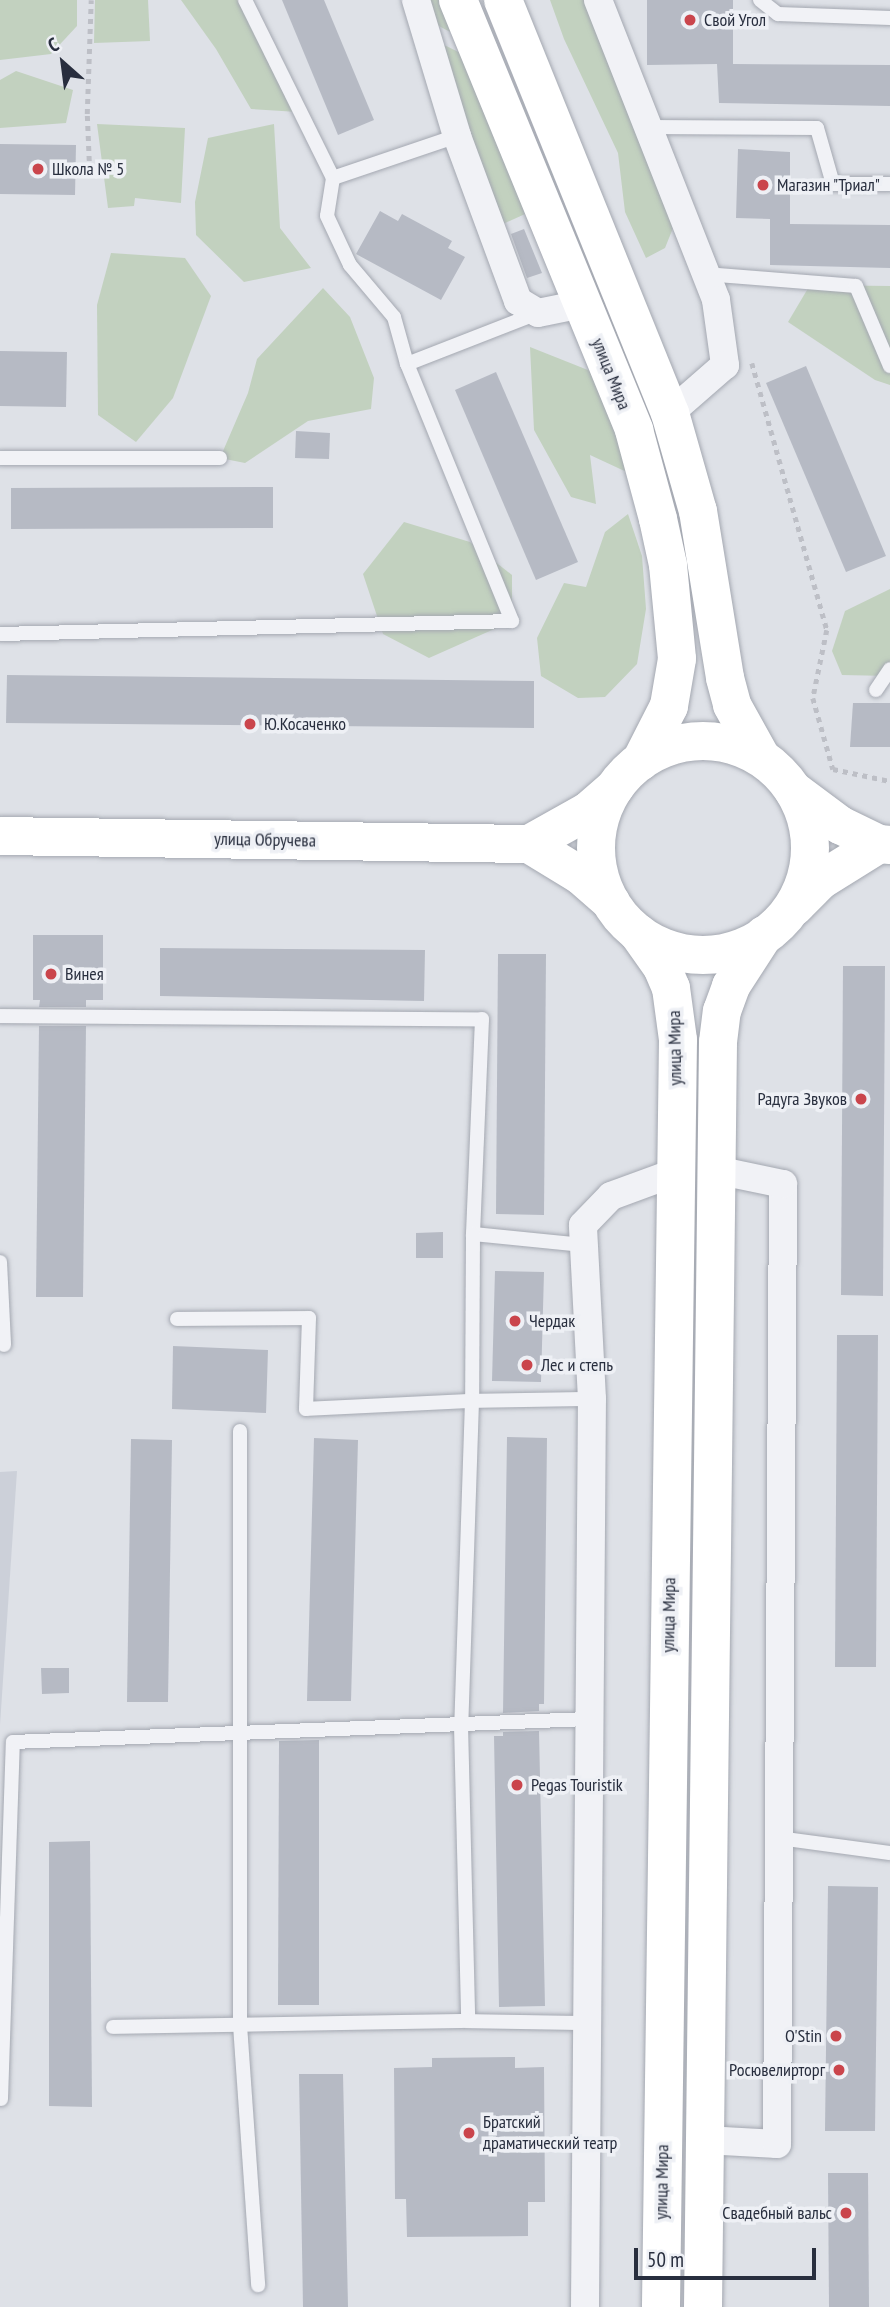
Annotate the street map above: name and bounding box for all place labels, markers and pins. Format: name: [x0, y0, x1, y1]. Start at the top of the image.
place label: Свой Угол: [704, 9, 767, 31]
marker: Свой Угол: [682, 12, 698, 28]
place label: Школа № 5: [52, 158, 124, 180]
marker: Школа № 5: [30, 161, 46, 177]
place label: Магазин "Триал": [777, 174, 881, 196]
marker: Магазин "Триал": [755, 177, 771, 193]
place label: Ю.Косаченко: [264, 713, 346, 735]
marker: Ю.Косаченко: [242, 716, 258, 732]
place label: Винея: [65, 963, 104, 985]
marker: Винея: [43, 966, 59, 982]
place label: Радуга Звуков: [757, 1088, 847, 1110]
marker: Радуга Звуков: [853, 1091, 869, 1107]
place label: Чердак: [529, 1310, 575, 1332]
marker: Чердак: [507, 1313, 523, 1329]
place label: Лес и степь: [541, 1354, 613, 1376]
marker: Лес и степь: [519, 1357, 535, 1373]
place label: Pegas Touristik: [531, 1774, 623, 1796]
marker: Pegas Touristik: [509, 1777, 525, 1793]
place label: O'Stin: [785, 2025, 822, 2047]
marker: O'Stin: [828, 2028, 844, 2044]
place label: Росювелирторг: [729, 2059, 825, 2081]
marker: Росювелирторг: [831, 2062, 847, 2078]
place label: Братский драматический театр: [483, 2112, 617, 2154]
marker: Братский драматический театр: [461, 2125, 477, 2141]
place label: Свадебный вальс: [722, 2202, 832, 2224]
marker: Свадебный вальс: [838, 2205, 854, 2221]

